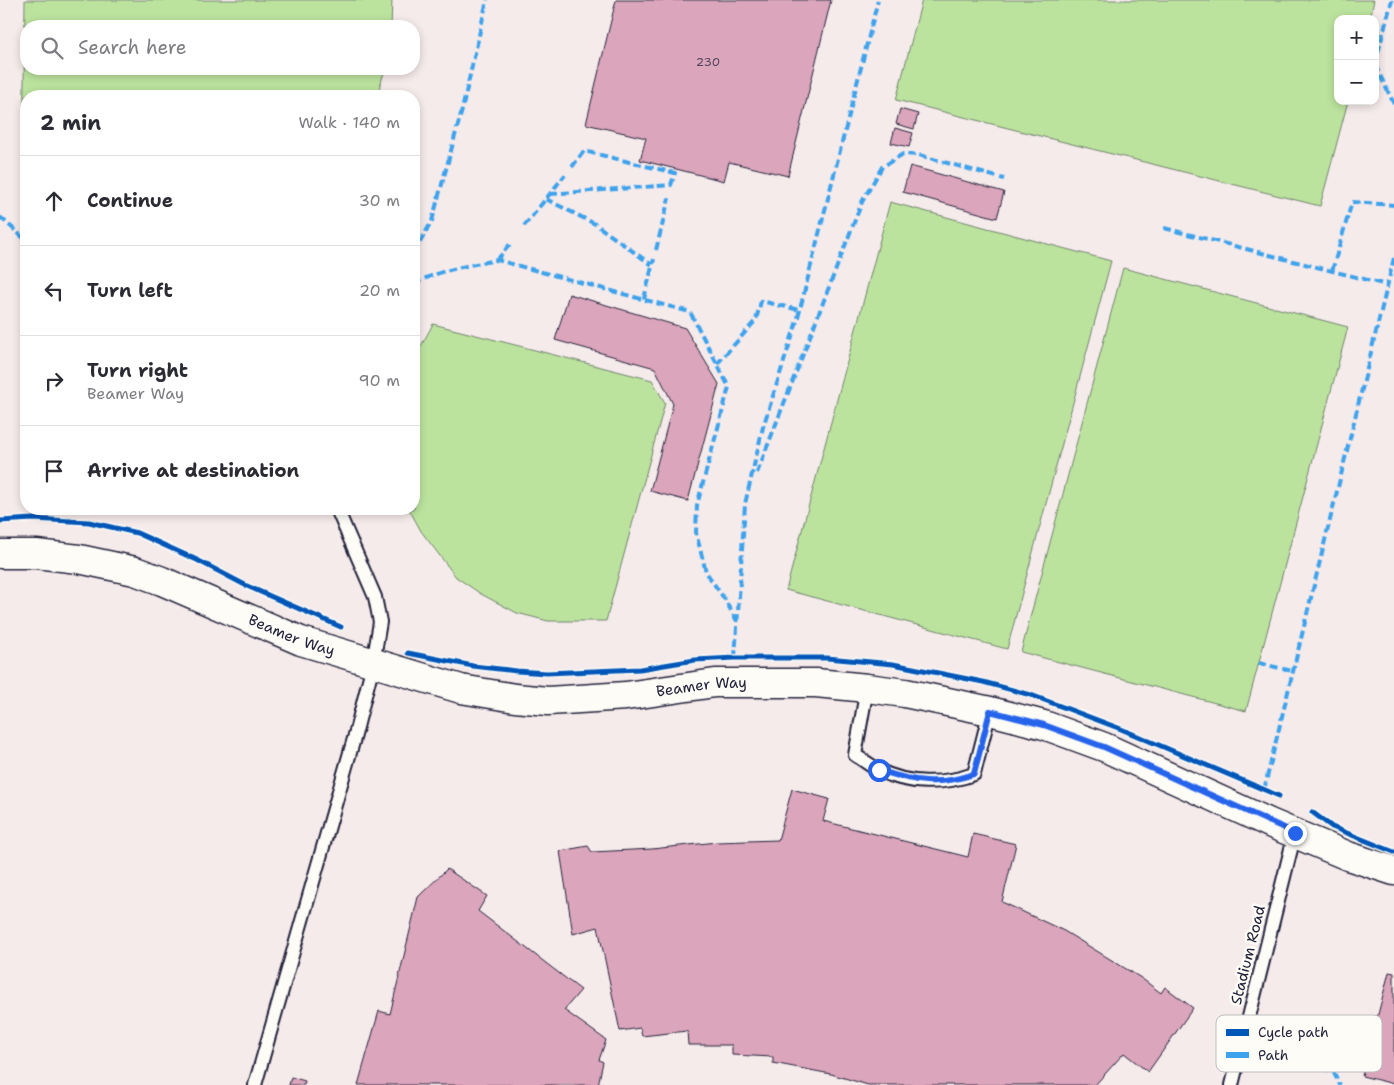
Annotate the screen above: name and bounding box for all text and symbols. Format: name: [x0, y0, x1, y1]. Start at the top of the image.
map controls: [1334, 15, 1379, 105]
button: +: [1334, 15, 1379, 60]
search box: [20, 20, 420, 75]
icon: search: [38, 34, 66, 62]
text: Search here: [78, 35, 187, 60]
house number: 230: [696, 54, 720, 70]
button: −: [1334, 60, 1379, 105]
text: 2 min: [40, 109, 101, 137]
text: Walk · 140 m: [298, 112, 400, 133]
icon: ahead: [40, 187, 68, 215]
text: Continue: [87, 188, 173, 213]
text: 30 m: [359, 190, 400, 211]
icon: left: [40, 277, 68, 305]
text: Turn left: [87, 278, 173, 303]
text: 20 m: [359, 280, 400, 301]
text: Turn right: [87, 358, 188, 383]
icon: right: [40, 367, 68, 395]
text: 90 m: [359, 370, 400, 391]
text: Beamer Way: [87, 383, 184, 404]
icon: arrive: [40, 457, 68, 485]
text: Arrive at destination: [87, 458, 299, 483]
street label: Beamer Way: [245, 609, 337, 661]
street label: Beamer Way: [655, 673, 747, 701]
route start: [868, 759, 891, 782]
route end: [1284, 822, 1307, 845]
street label: Stadium Road: [1226, 903, 1270, 1007]
legend: [1216, 1015, 1382, 1072]
text: Cycle path: [1258, 1023, 1329, 1041]
text: Path: [1258, 1046, 1289, 1064]

